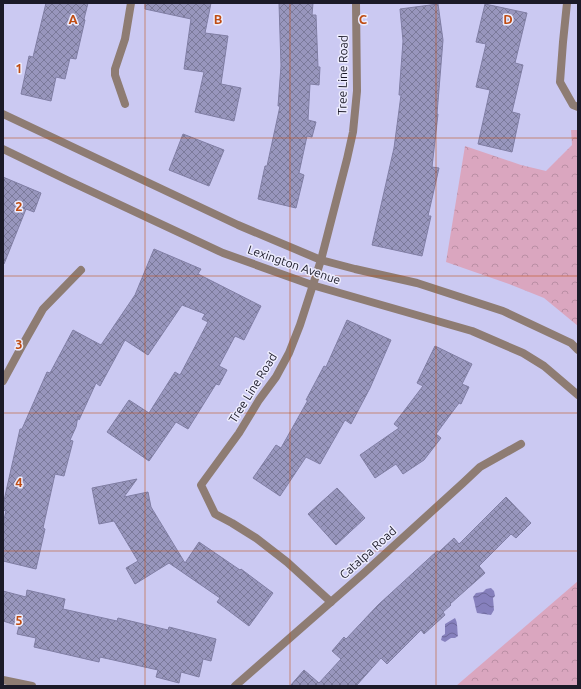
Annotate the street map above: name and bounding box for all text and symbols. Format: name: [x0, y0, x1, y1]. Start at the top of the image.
text: A: [68, 12, 78, 26]
text: B: [214, 12, 223, 26]
text: C: [359, 12, 368, 26]
text: D: [503, 12, 513, 26]
street label: Tree Line Road: [335, 35, 350, 115]
text: 1: [15, 61, 23, 75]
text: 2: [15, 199, 23, 213]
street label: Lexington Avenue: [246, 243, 342, 286]
text: 3: [15, 337, 23, 351]
street label: Tree Line Road: [226, 350, 279, 425]
text: 4: [15, 475, 23, 489]
street label: Catalpa Road: [337, 524, 398, 581]
text: 5: [15, 613, 23, 627]

